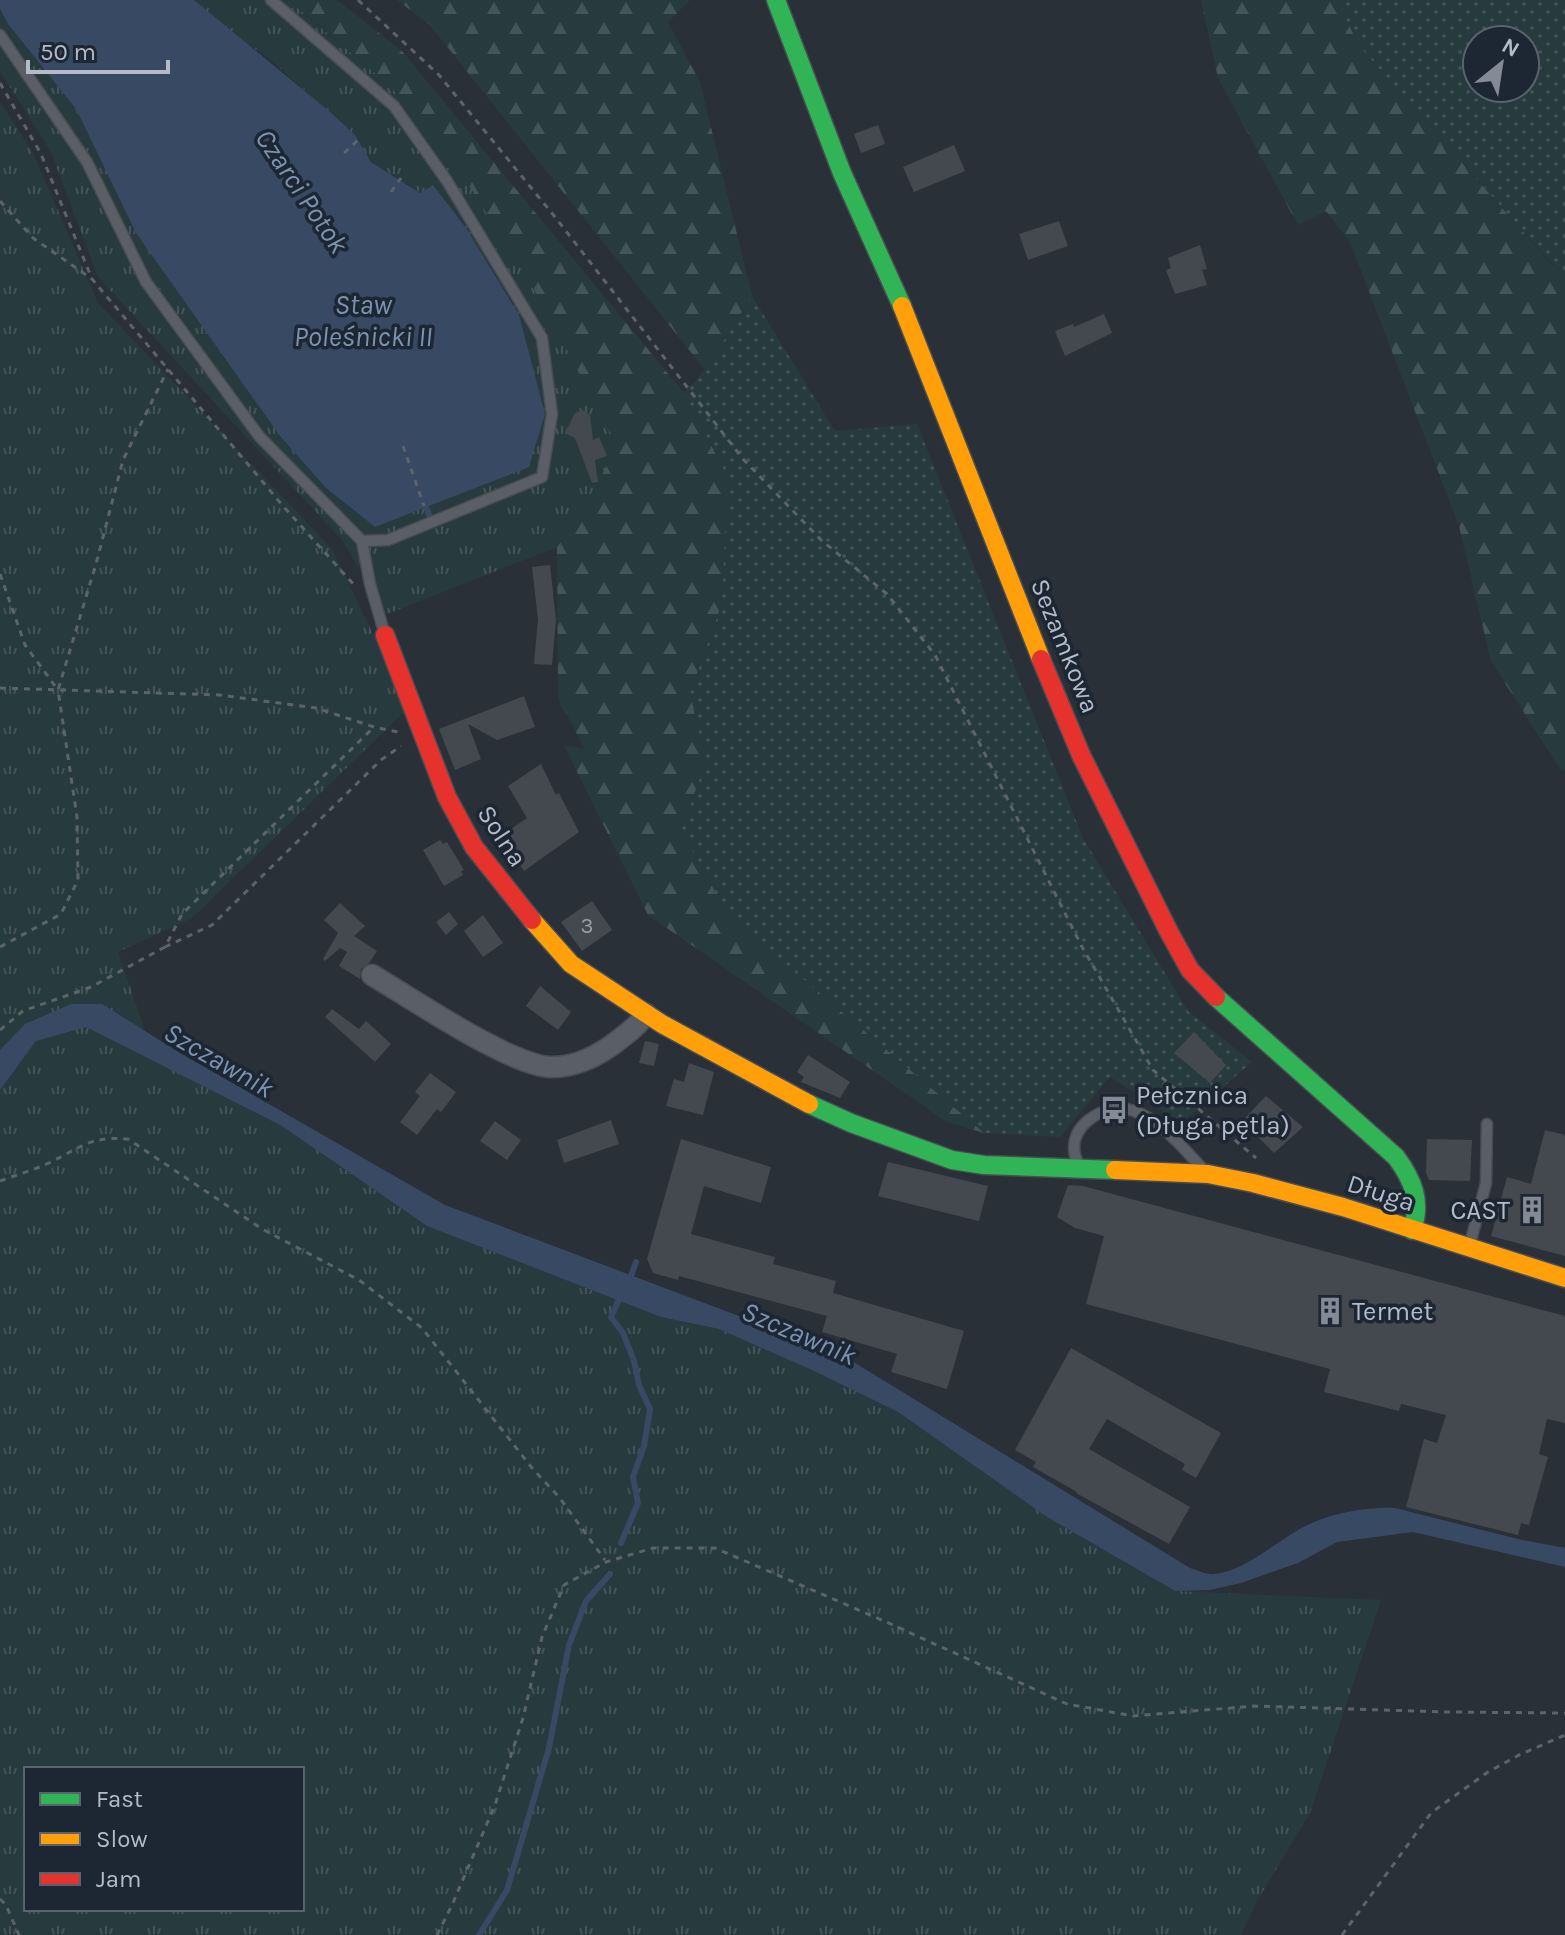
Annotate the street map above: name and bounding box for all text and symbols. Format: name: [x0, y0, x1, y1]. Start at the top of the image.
scale bar: [28, 24, 168, 74]
north arrow: [1461, 24, 1541, 104]
text: N: [1497, 32, 1524, 63]
text: 50 m: [40, 38, 96, 66]
water label: Czarci Potok: [248, 123, 356, 260]
water label: Staw Poleśnicki II: [294, 288, 432, 353]
street label: Sezamkowa: [1024, 574, 1106, 718]
street label: Solna: [471, 799, 533, 873]
house number: 3: [581, 913, 594, 939]
water label: Szczawnik: [158, 1015, 281, 1105]
place label: Pełcznica (Długa pętla): [1136, 1080, 1290, 1141]
bus stop icon: Pełcznica (Długa pętla): [1099, 1095, 1129, 1125]
street label: Długa: [1343, 1168, 1419, 1218]
place label: CAST: [1450, 1195, 1510, 1226]
building icon: CAST: [1517, 1195, 1547, 1225]
water label: Szczawnik: [737, 1294, 862, 1372]
building icon: Termet: [1315, 1296, 1345, 1326]
place label: Termet: [1352, 1296, 1433, 1327]
legend: [24, 1767, 304, 1911]
text: Fast: [96, 1785, 143, 1813]
text: Slow: [96, 1825, 148, 1853]
text: Jam: [96, 1865, 141, 1893]

